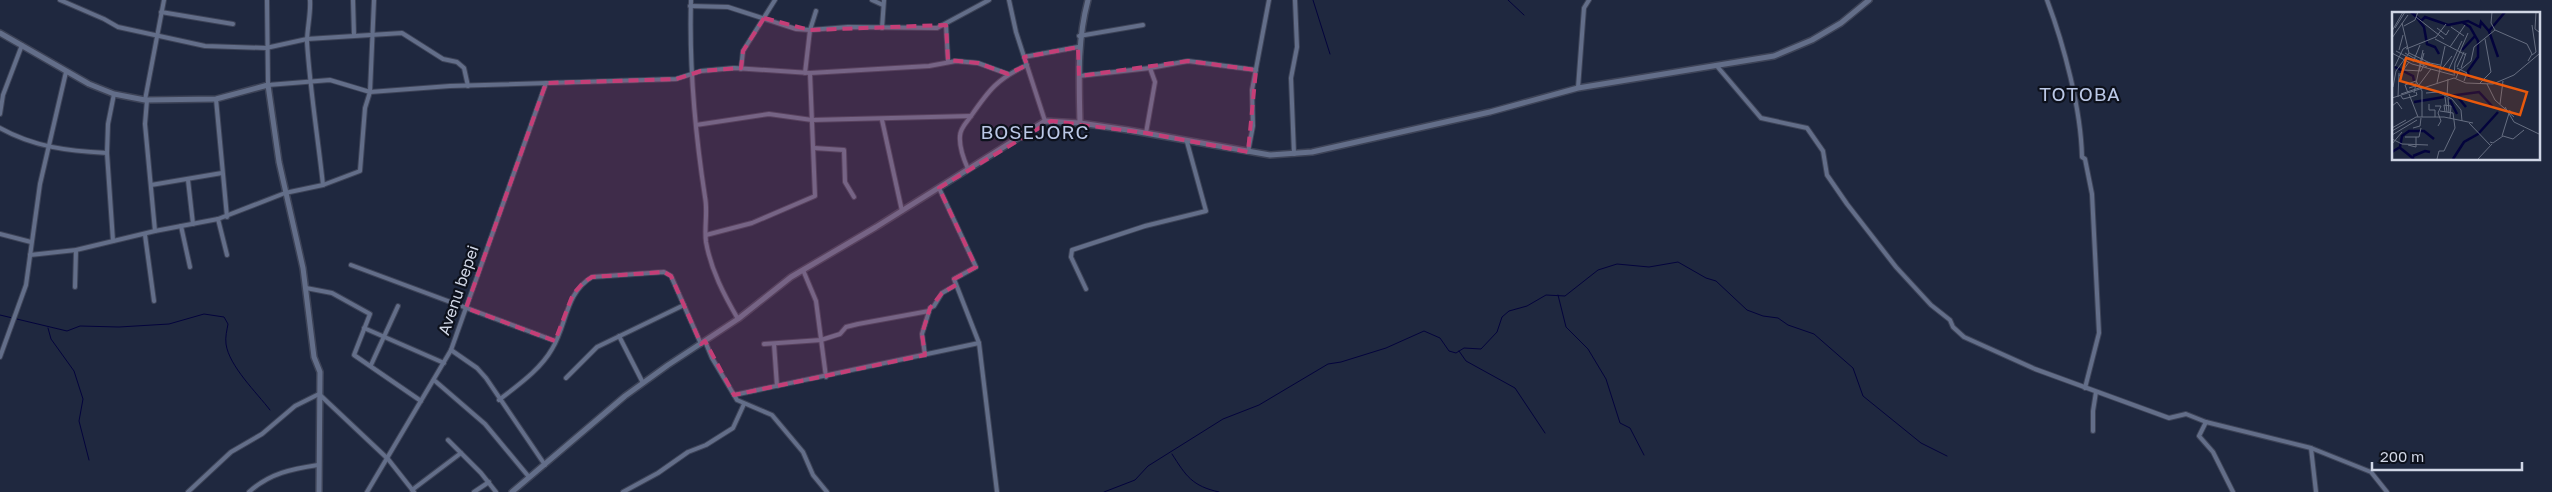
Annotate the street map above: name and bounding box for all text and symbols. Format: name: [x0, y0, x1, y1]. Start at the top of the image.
inset map: [2392, 12, 2540, 160]
district label: TOTOBA: [2039, 82, 2121, 105]
district label: BOSEJORC: [981, 120, 1089, 143]
street label: Avenu bepei: [433, 242, 483, 338]
scale bar: [2372, 440, 2522, 472]
text: 200 m: [2380, 447, 2424, 465]

